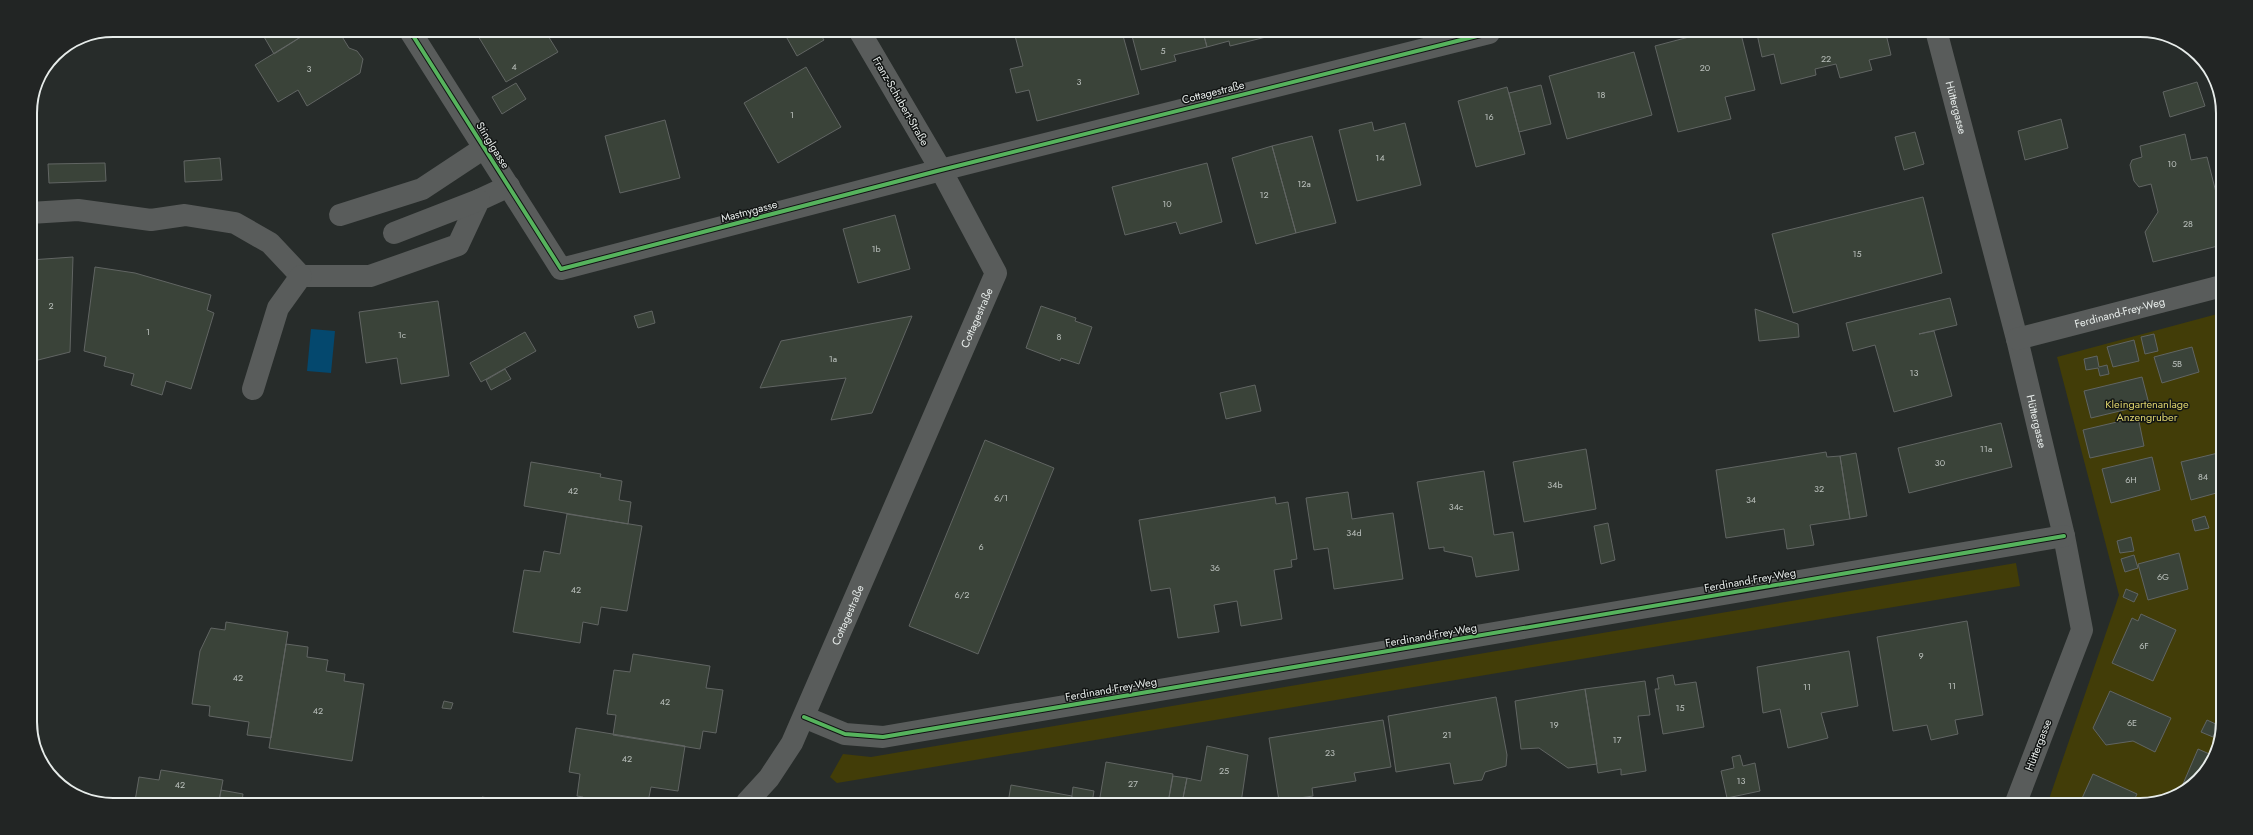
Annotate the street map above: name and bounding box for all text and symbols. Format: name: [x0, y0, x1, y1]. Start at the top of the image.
house number: 5: [1160, 44, 1166, 57]
house number: 22: [1821, 52, 1831, 65]
street label: Franz-Schubert-Straße: [869, 53, 933, 149]
house number: 4: [511, 60, 517, 73]
house number: 20: [1700, 61, 1711, 74]
house number: 3: [307, 62, 312, 75]
house number: 3: [1077, 75, 1082, 88]
street label: Cottagestraße: [1180, 76, 1246, 108]
street label: Hüttergasse: [1942, 79, 1971, 136]
house number: 18: [1597, 88, 1606, 101]
house number: 1: [790, 108, 794, 121]
house number: 16: [1484, 110, 1494, 123]
street label: Stinglgasse: [472, 119, 514, 172]
house number: 14: [1375, 151, 1385, 164]
house number: 10: [2167, 157, 2177, 170]
house number: 12a: [1297, 177, 1311, 190]
house number: 12: [1259, 188, 1269, 201]
street label: Mastnygasse: [719, 196, 779, 226]
house number: 10: [1162, 197, 1172, 210]
house number: 28: [2183, 217, 2193, 230]
house number: 1b: [871, 242, 881, 255]
house number: 15: [1852, 247, 1862, 260]
street label: Cottagestraße: [956, 285, 997, 350]
street label: Ferdinand-Frey-Weg: [2073, 293, 2167, 332]
house number: 2: [48, 299, 54, 312]
house number: 1: [146, 325, 150, 338]
house number: 1c: [398, 328, 406, 341]
house number: 8: [1057, 330, 1062, 343]
house number: 1a: [829, 352, 837, 365]
house number: 5B: [2172, 357, 2182, 370]
house number: 13: [1910, 366, 1919, 379]
street label: Hüttergasse: [2023, 393, 2051, 450]
park label: Kleingartenanlage Anzengruber: [2105, 396, 2189, 425]
house number: 11a: [1980, 442, 1992, 455]
house number: 30: [1935, 456, 1946, 469]
house number: 84: [2198, 470, 2208, 483]
house number: 6H: [2125, 473, 2137, 486]
house number: 34b: [1547, 478, 1563, 491]
house number: 32: [1814, 482, 1824, 495]
house number: 42: [568, 484, 578, 497]
house number: 6/1: [994, 491, 1008, 504]
house number: 34: [1746, 493, 1756, 506]
house number: 34c: [1449, 500, 1463, 513]
house number: 34d: [1346, 526, 1362, 539]
house number: 6: [978, 540, 984, 553]
house number: 36: [1210, 561, 1220, 574]
street label: Ferdinand-Frey-Weg: [1703, 564, 1797, 596]
house number: 6G: [2157, 570, 2169, 583]
street label: Cottagestraße: [827, 582, 868, 648]
house number: 42: [571, 583, 581, 596]
house number: 6/2: [955, 588, 969, 601]
street label: Ferdinand-Frey-Weg: [1384, 619, 1478, 651]
house number: 6F: [2139, 639, 2149, 652]
house number: 9: [1918, 649, 1924, 662]
house number: 42: [233, 671, 243, 684]
street label: Ferdinand-Frey-Weg: [1064, 673, 1158, 705]
house number: 11: [1948, 679, 1956, 692]
house number: 11: [1803, 680, 1811, 693]
house number: 42: [660, 695, 670, 708]
house number: 15: [1675, 701, 1685, 714]
house number: 42: [313, 704, 323, 717]
street label: Hüttergasse: [2021, 716, 2055, 773]
house number: 6E: [2127, 716, 2137, 729]
house number: 19: [1549, 718, 1559, 731]
house number: 21: [1442, 728, 1452, 741]
house number: 17: [1613, 733, 1622, 746]
house number: 23: [1325, 746, 1335, 759]
house number: 42: [622, 752, 632, 765]
house number: 25: [1219, 764, 1229, 777]
house number: 13: [1737, 774, 1746, 787]
house number: 27: [1128, 777, 1138, 790]
house number: 42: [175, 778, 185, 791]

